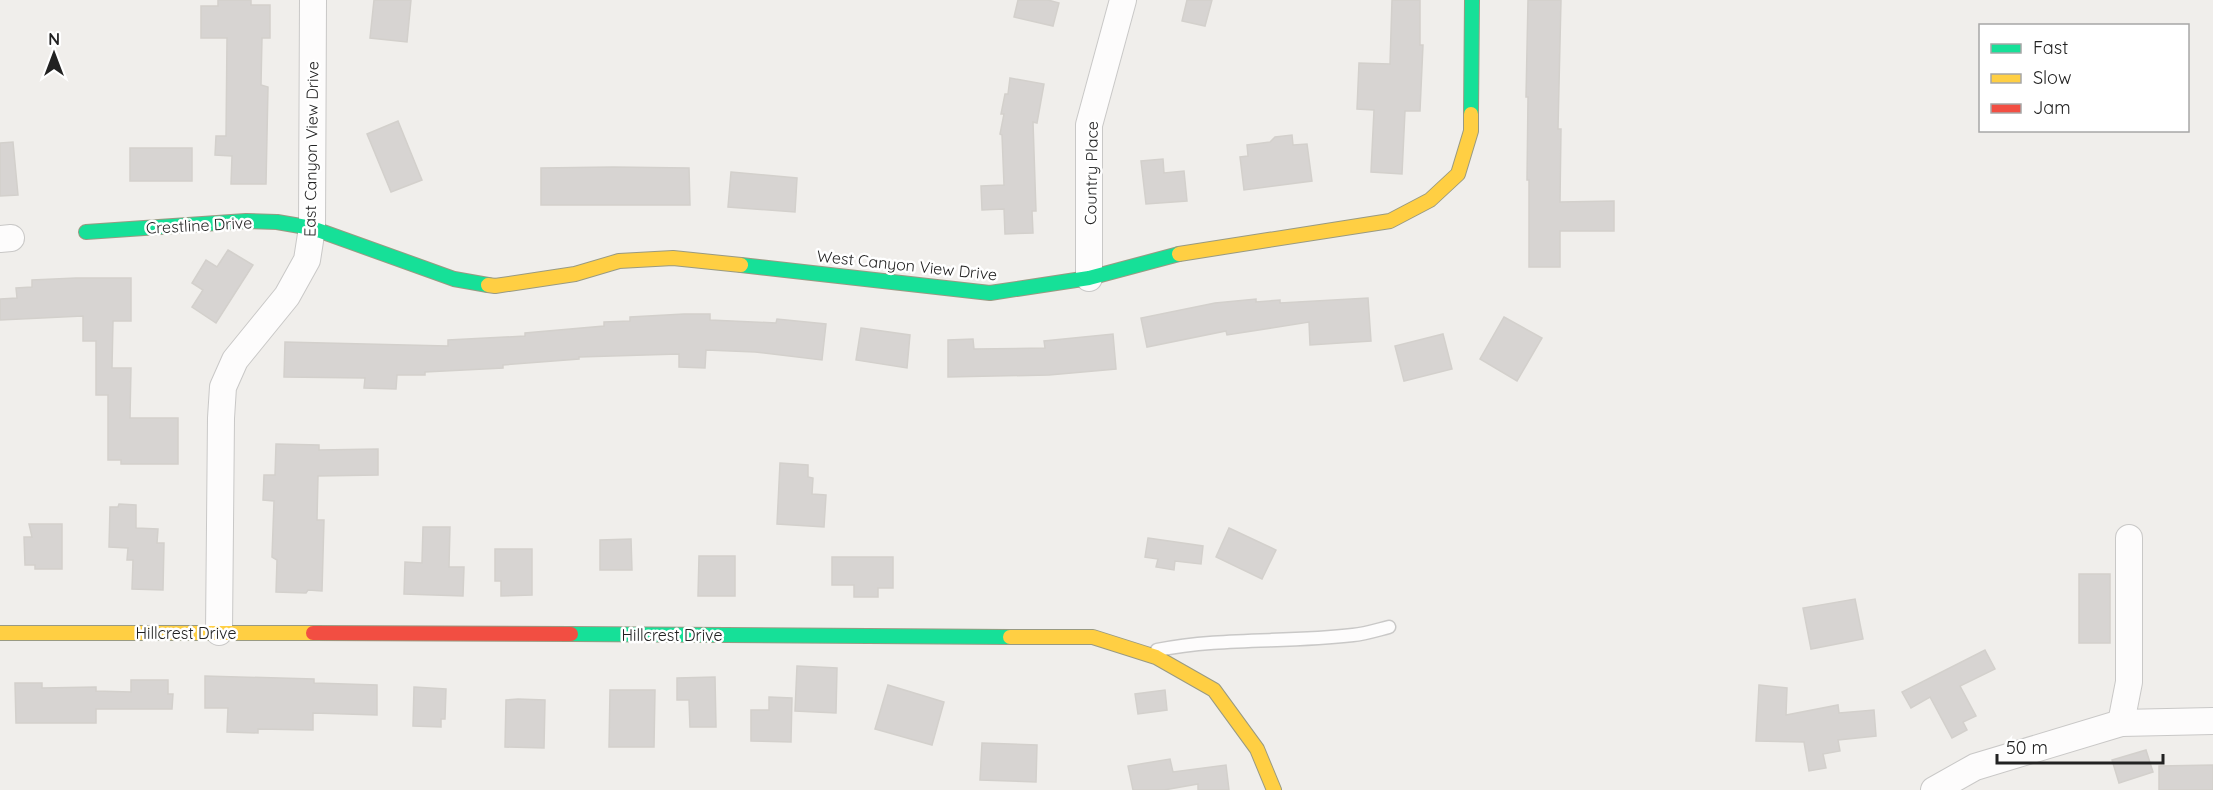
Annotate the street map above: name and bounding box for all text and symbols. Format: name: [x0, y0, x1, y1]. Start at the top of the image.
north arrow: [24, 24, 84, 84]
legend: [1979, 24, 2189, 132]
text: N: [48, 29, 60, 49]
text: Fast: [2033, 36, 2068, 59]
street label: East Canyon View Drive: [299, 61, 323, 237]
text: Slow: [2033, 66, 2071, 89]
text: Jam: [2033, 96, 2071, 119]
street label: Country Place: [1080, 121, 1102, 225]
street label: Crestline Drive: [145, 212, 253, 238]
street label: West Canyon View Drive: [816, 246, 998, 284]
street label: Hillcrest Drive: [135, 623, 237, 643]
street label: Hillcrest Drive: [621, 625, 723, 645]
scale bar: [1997, 727, 2164, 765]
text: 50 m: [2006, 736, 2048, 759]

